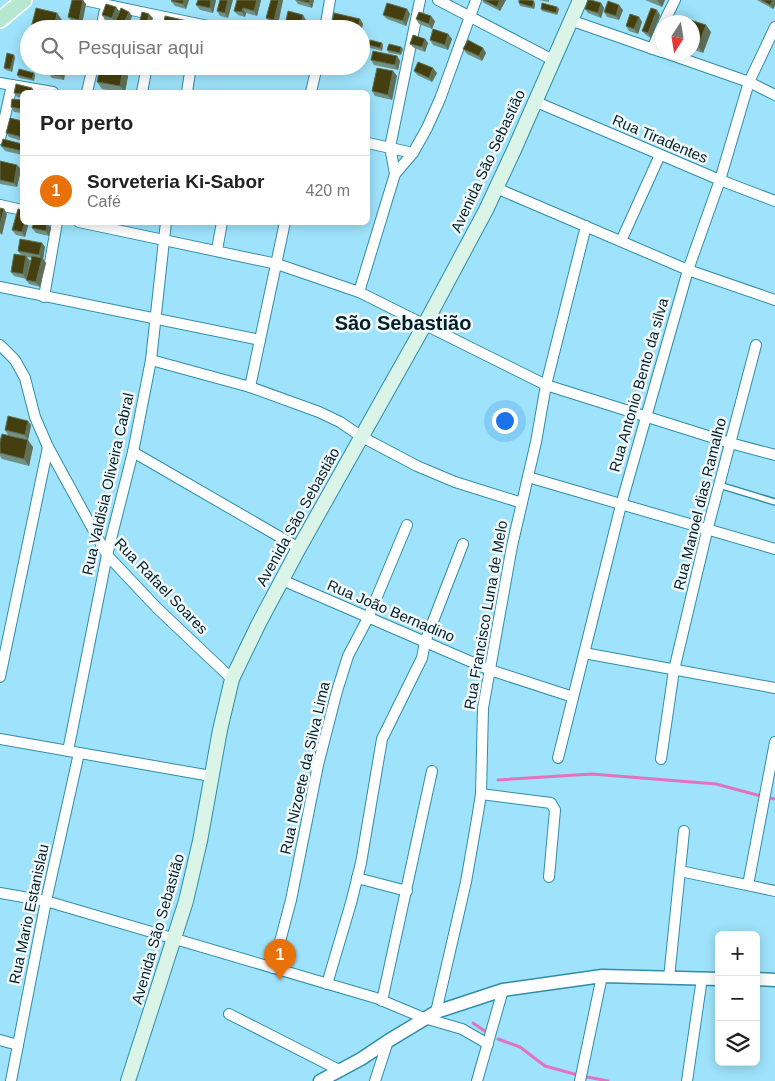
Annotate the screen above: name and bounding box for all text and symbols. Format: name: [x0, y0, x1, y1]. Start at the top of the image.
north arrow: [655, 15, 700, 60]
search box: [20, 20, 370, 75]
icon: search: [38, 34, 66, 62]
text: Pesquisar aqui: [78, 37, 204, 58]
street label: Avenida São Sebastião: [447, 87, 528, 235]
text: Por perto: [40, 111, 133, 134]
street label: Rua Tiradentes: [610, 111, 710, 166]
text: Sorveteria Ki-Sabor: [87, 171, 264, 192]
text: 1: [52, 182, 60, 199]
text: 420 m: [306, 182, 350, 199]
text: Café: [87, 193, 121, 210]
street label: Rua Antonio Bento da silva: [606, 295, 672, 474]
district label: São Sebastião: [335, 312, 471, 334]
street label: Rua Valdisia Oliveira Cabral: [78, 391, 137, 577]
your location: [492, 408, 518, 434]
street label: Rua Manoel dias Ramalho: [670, 416, 729, 592]
street label: Avenida São Sebastião: [252, 445, 343, 589]
street label: Rua Francisco Luna de Melo: [460, 519, 511, 711]
street label: Rua Rafael Soares: [111, 534, 211, 637]
street label: Rua João Bernadino: [325, 576, 457, 645]
street label: Rua Nizoete da Silva Lima: [276, 679, 333, 856]
street label: Rua Mario Estanislau: [5, 842, 52, 985]
street label: Avenida São Sebastião: [128, 852, 187, 1006]
map controls: [715, 931, 760, 1066]
button: +: [715, 931, 760, 976]
pin: 1: [264, 939, 296, 980]
button: −: [715, 976, 760, 1021]
button: layers: [715, 1021, 760, 1066]

